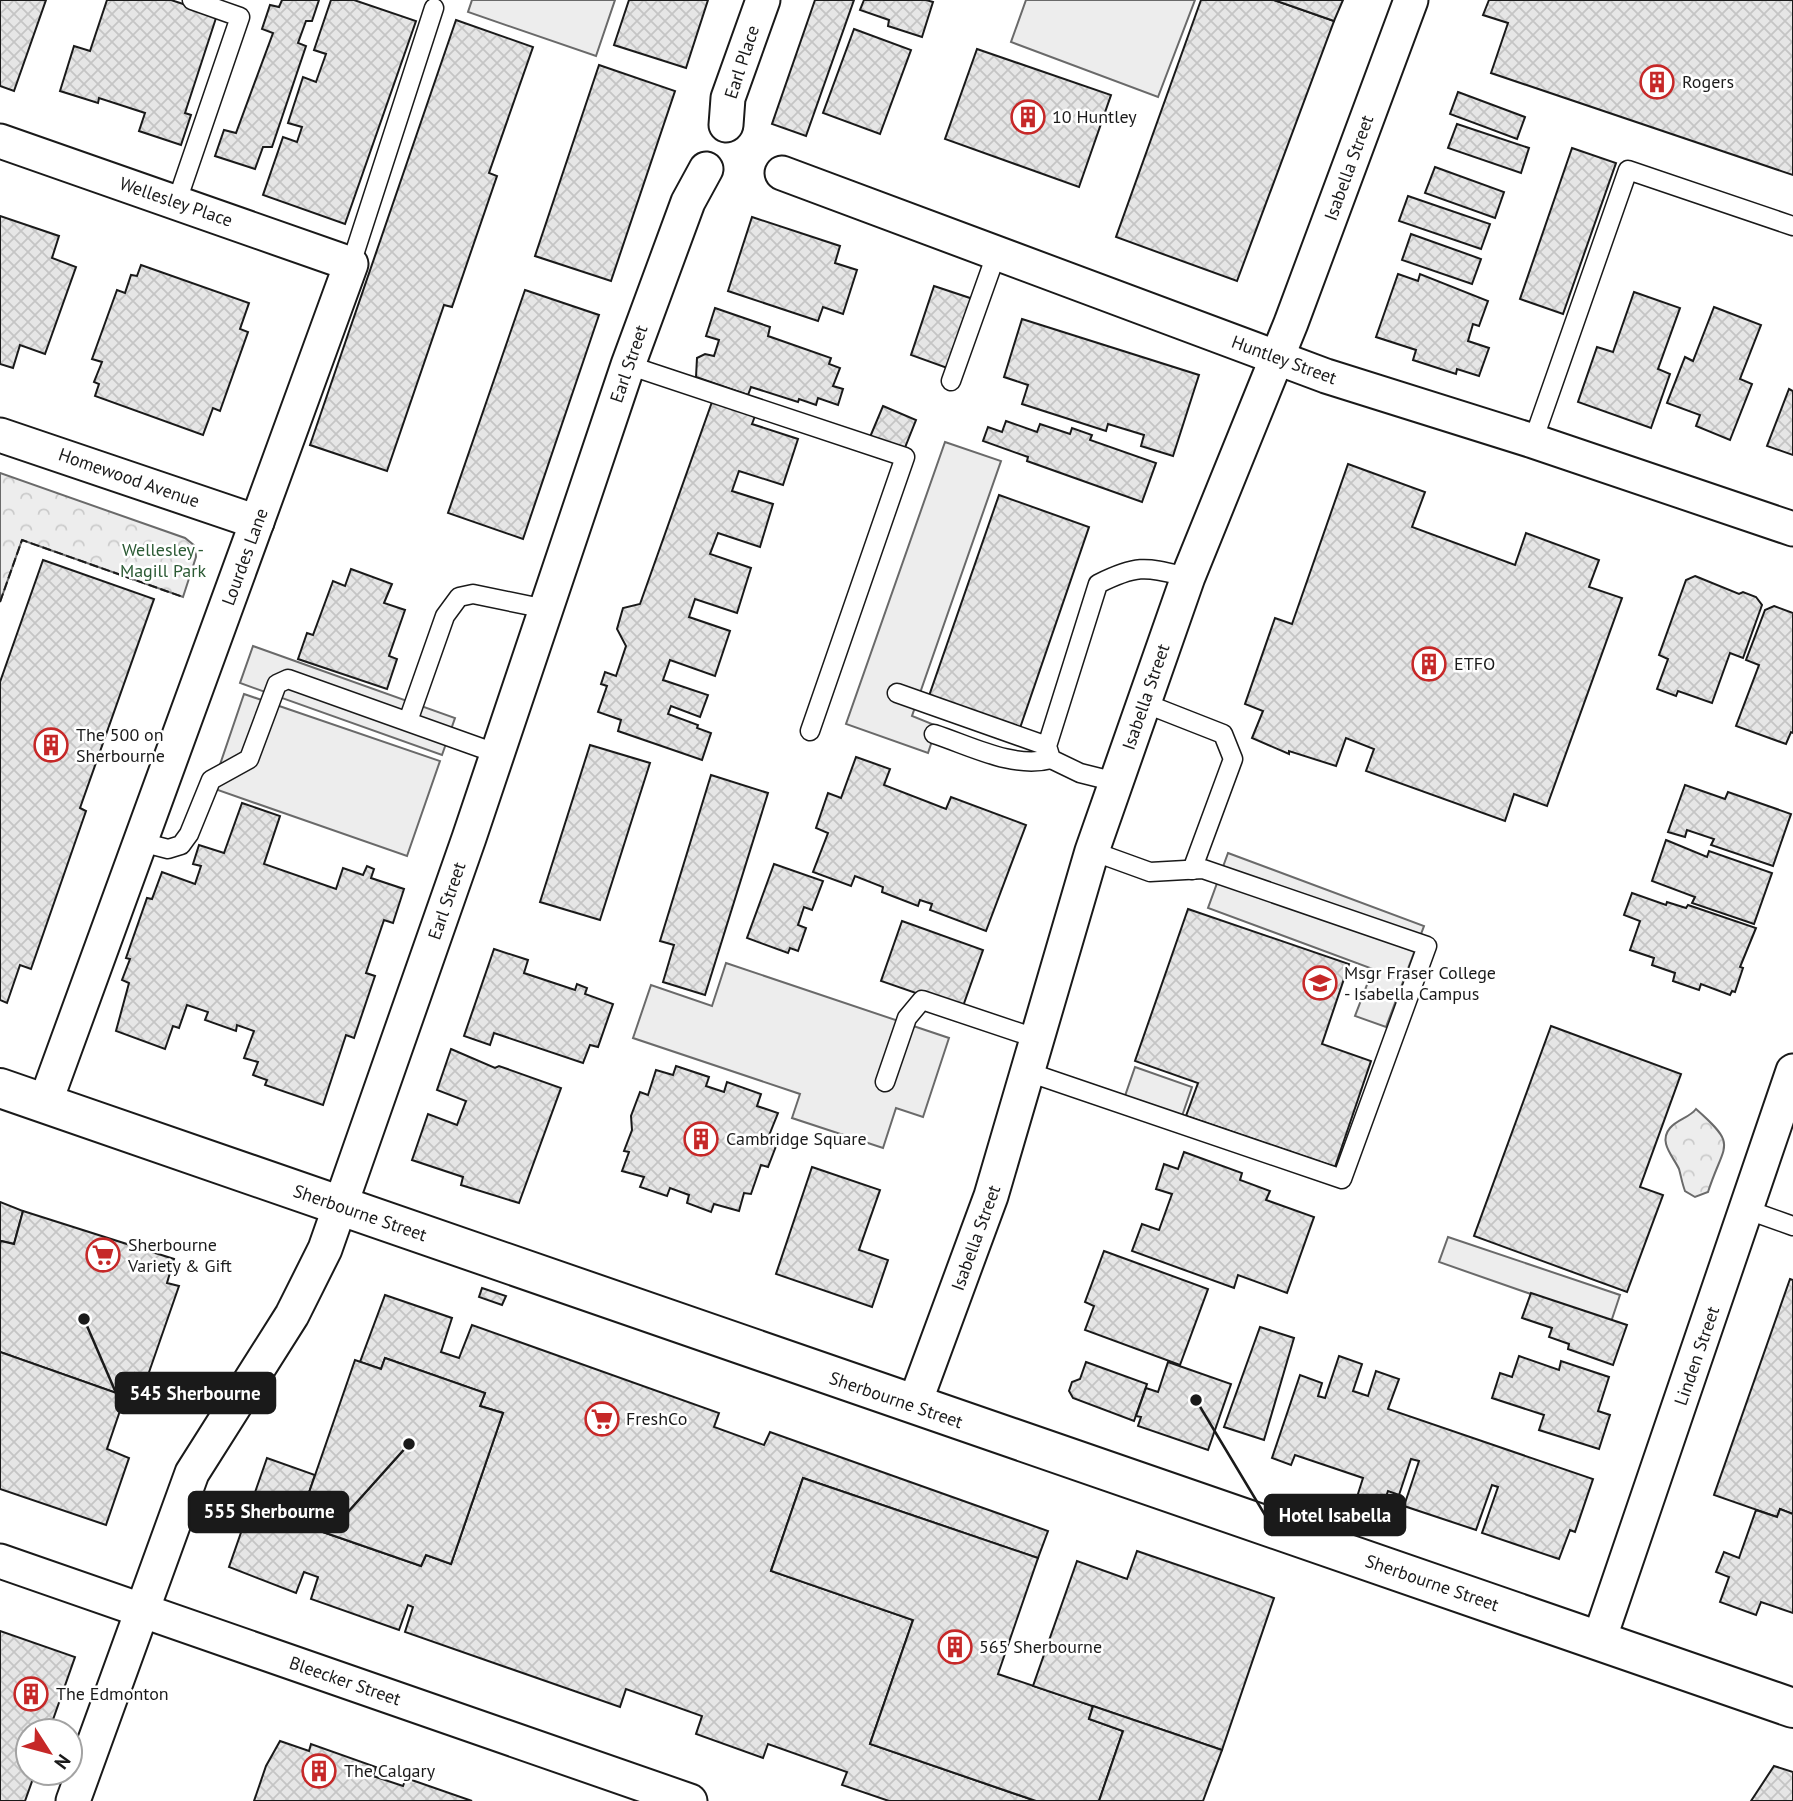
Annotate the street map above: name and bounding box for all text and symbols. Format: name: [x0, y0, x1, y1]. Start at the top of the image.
street label: Earl Place: [719, 22, 764, 101]
building icon: Rogers: [1638, 63, 1676, 101]
place label: Rogers: [1682, 70, 1734, 93]
building icon: 10 Huntley: [1009, 98, 1047, 136]
place label: 10 Huntley: [1052, 105, 1137, 128]
street label: Isabella Street: [1319, 112, 1378, 224]
street label: Wellesley Place: [117, 171, 236, 232]
street label: Earl Street: [605, 322, 653, 406]
street label: Huntley Street: [1228, 330, 1340, 389]
street label: Homewood Avenue: [56, 443, 203, 512]
street label: Lourdes Lane: [216, 505, 273, 609]
park label: Wellesley - Magill Park: [120, 538, 206, 582]
street label: Isabella Street: [1117, 641, 1174, 753]
building icon: ETFO: [1410, 645, 1448, 683]
place label: ETFO: [1454, 652, 1495, 675]
place label: The 500 on Sherbourne: [76, 723, 165, 767]
building icon: The 500 on Sherbourne: [32, 726, 70, 764]
street label: Earl Street: [423, 859, 471, 943]
place label: Msgr Fraser College - Isabella Campus: [1344, 961, 1496, 1005]
school or university icon: Msgr Fraser College - Isabella Campus: [1301, 964, 1339, 1002]
building icon: Cambridge Square: [682, 1120, 720, 1158]
place label: Cambridge Square: [726, 1127, 867, 1150]
street label: Sherbourne Street: [290, 1179, 430, 1246]
street label: Isabella Street: [946, 1182, 1005, 1294]
place label: Sherbourne Variety & Gift: [127, 1233, 232, 1277]
supermarket icon: Sherbourne Variety & Gift: [84, 1236, 122, 1274]
street label: Linden Street: [1669, 1303, 1724, 1408]
street label: Sherbourne Street: [826, 1366, 966, 1433]
callout: 545 Sherbourne: [116, 1373, 275, 1413]
text: 545 Sherbourne: [129, 1381, 261, 1405]
supermarket icon: FreshCo: [583, 1400, 621, 1438]
place label: FreshCo: [626, 1407, 687, 1430]
callout: 555 Sherbourne: [189, 1492, 348, 1532]
callout: Hotel Isabella: [1265, 1495, 1405, 1535]
text: 555 Sherbourne: [203, 1499, 335, 1523]
text: Hotel Isabella: [1279, 1503, 1391, 1527]
street label: Sherbourne Street: [1362, 1549, 1502, 1616]
building icon: 565 Sherbourne: [936, 1628, 974, 1666]
place label: 565 Sherbourne: [979, 1635, 1102, 1658]
street label: Bleecker Street: [286, 1651, 404, 1710]
building icon: The Edmonton: [12, 1675, 50, 1713]
place label: The Edmonton: [56, 1682, 169, 1705]
north arrow: [14, 1717, 84, 1787]
text: N: [49, 1750, 76, 1774]
building icon: The Calgary: [300, 1752, 338, 1790]
place label: The Calgary: [344, 1759, 436, 1782]

